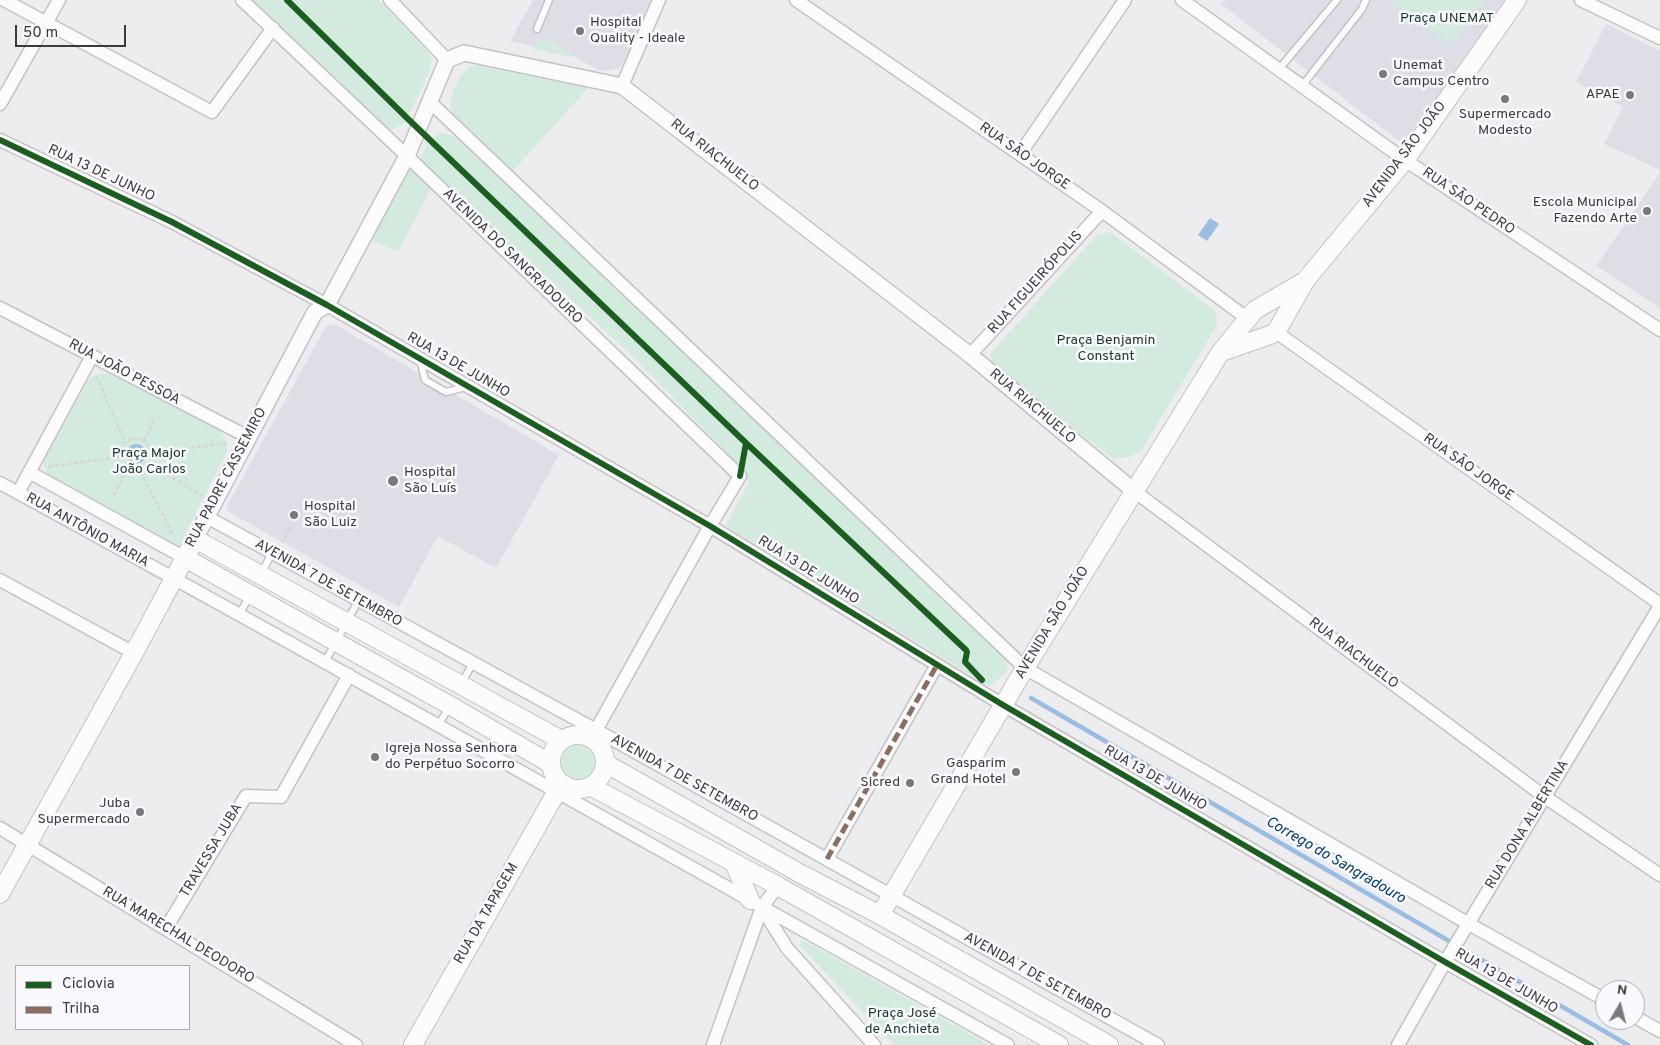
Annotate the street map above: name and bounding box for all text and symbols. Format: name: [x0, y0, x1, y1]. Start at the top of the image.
park label: Praça UNEMAT: [1400, 11, 1494, 27]
scale bar: [18, 15, 129, 47]
place label: Hospital Quality - Ideale: [590, 15, 685, 48]
text: 50 m: [23, 24, 58, 43]
marker: Hospital Quality - Ideale: [574, 25, 586, 37]
place label: Unemat Campus Centro: [1393, 58, 1489, 90]
marker: Unemat Campus Centro: [1377, 68, 1389, 80]
place label: APAE: [1586, 87, 1620, 103]
marker: APAE: [1624, 89, 1636, 101]
marker: Supermercado Modesto: [1499, 93, 1511, 105]
street label: AVENIDA SÃO JOÃO: [1360, 99, 1450, 211]
place label: Supermercado Modesto: [1459, 107, 1551, 140]
street label: RUA RIACHUELO: [666, 116, 762, 196]
street label: RUA SÃO JORGE: [975, 119, 1073, 195]
street label: RUA 13 DE JUNHO: [45, 142, 157, 206]
street label: RUA SÃO PEDRO: [1419, 165, 1517, 239]
street label: AVENIDA DO SANGRADOURO: [439, 186, 585, 328]
place label: Escola Municipal Fazendo Arte: [1533, 195, 1637, 228]
marker: Escola Municipal Fazendo Arte: [1641, 205, 1653, 217]
street label: RUA FIGUEIRÓPOLIS: [985, 228, 1087, 338]
street label: RUA 13 DE JUNHO: [403, 330, 513, 402]
park label: Praça Benjamin Constant: [1057, 333, 1155, 366]
street label: RUA JOÃO PESSOA: [65, 336, 183, 410]
street label: RUA RIACHUELO: [985, 366, 1079, 448]
street label: RUA PADRE CASSEMIRO: [183, 405, 271, 551]
street label: RUA SÃO JORGE: [1419, 430, 1517, 506]
park label: Praça Major João Carlos: [112, 446, 186, 478]
place label: Hospital São Luís: [404, 465, 457, 498]
marker: Hospital São Luís: [386, 474, 400, 488]
street label: RUA ANTÔNIO MARIA: [23, 490, 151, 572]
place label: Hospital São Luiz: [304, 499, 357, 532]
marker: Hospital São Luiz: [288, 509, 300, 521]
street label: RUA 13 DE JUNHO: [754, 533, 862, 609]
street label: AVENIDA 7 DE SETEMBRO: [251, 536, 405, 632]
street label: AVENIDA SÃO JOÃO: [1013, 564, 1093, 682]
street label: RUA RIACHUELO: [1305, 615, 1401, 693]
street label: AVENIDA 7 DE SETEMBRO: [607, 731, 761, 827]
place label: Igreja Nossa Senhora do Perpétuo Socorro: [385, 741, 517, 774]
street label: RUA 13 DE JUNHO: [1100, 743, 1210, 815]
marker: Igreja Nossa Senhora do Perpétuo Socorro: [369, 751, 381, 763]
place label: Gasparim Grand Hotel: [931, 756, 1006, 789]
street label: RUA DONA ALBERTINA: [1483, 757, 1573, 893]
marker: Gasparim Grand Hotel: [1010, 766, 1022, 778]
place label: Sicred: [860, 775, 900, 791]
marker: Sicred: [904, 777, 916, 789]
place label: Juba Supermercado: [38, 796, 130, 829]
street label: TRAVESSA JUBA: [177, 801, 247, 901]
marker: Juba Supermercado: [134, 806, 146, 818]
water label: Corrego do Sangradouro: [1262, 814, 1408, 908]
street label: RUA DA TAPAGEM: [451, 860, 523, 968]
street label: RUA MARECHAL DEODORO: [99, 884, 257, 988]
street label: AVENIDA 7 DE SETEMBRO: [960, 929, 1114, 1025]
street label: RUA 13 DE JUNHO: [1451, 946, 1561, 1018]
legend: [15, 965, 190, 1030]
text: Ciclovia: [62, 975, 115, 994]
north arrow: [1595, 980, 1645, 1030]
text: N: [1616, 982, 1628, 1000]
text: Trilha: [62, 1000, 99, 1019]
park label: Praça José de Anchieta: [865, 1006, 939, 1038]

